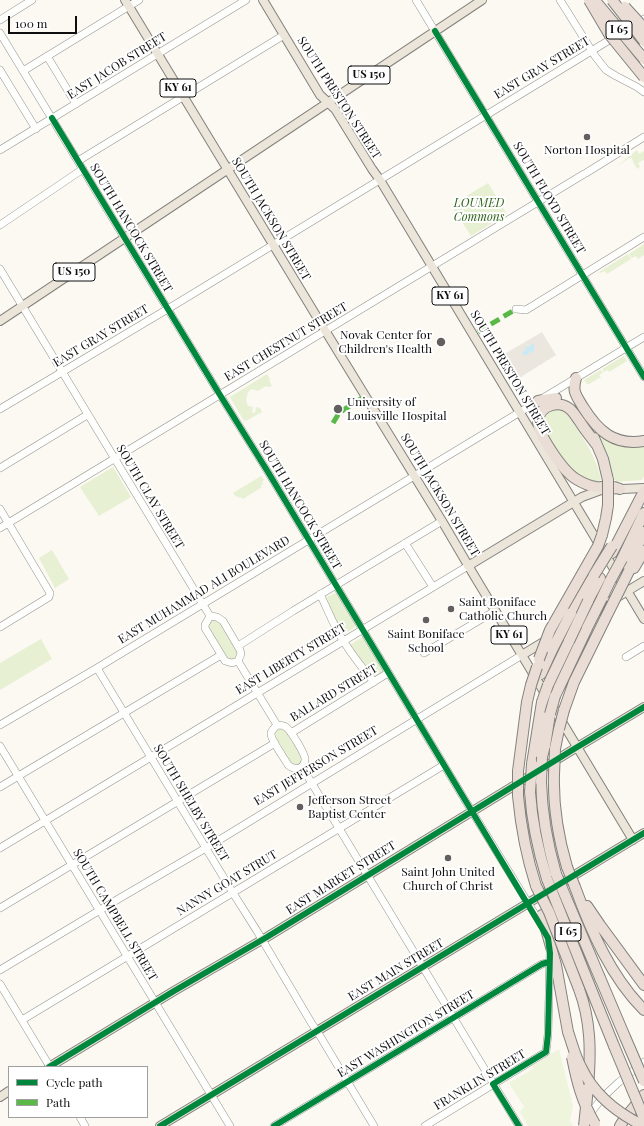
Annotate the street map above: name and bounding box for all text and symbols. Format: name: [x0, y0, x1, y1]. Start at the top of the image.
scale bar: [10, 8, 79, 34]
text: 100 m: [15, 15, 47, 31]
road number: I 65: [606, 21, 632, 39]
street label: EAST JACOB STREET: [65, 30, 169, 102]
street label: SOUTH PRESTON STREET: [294, 34, 384, 162]
street label: EAST GRAY STREET: [492, 34, 592, 102]
road number: US 150: [348, 66, 390, 84]
road number: KY 61: [160, 79, 196, 97]
marker: Norton Hospital: [582, 132, 592, 142]
street label: SOUTH FLOYD STREET: [510, 139, 588, 257]
place label: Norton Hospital: [544, 143, 630, 157]
street label: SOUTH JACKSON STREET: [229, 155, 313, 283]
street label: SOUTH HANCOCK STREET: [87, 161, 175, 295]
park label: LOUMED Commons: [454, 196, 504, 224]
road number: US 150: [53, 263, 95, 281]
road number: KY 61: [432, 287, 468, 305]
street label: EAST CHESTNUT STREET: [222, 299, 350, 385]
street label: EAST GRAY STREET: [51, 302, 151, 370]
street label: SOUTH PRESTON STREET: [467, 308, 553, 438]
place label: Novak Center for Children's Health: [339, 328, 432, 356]
marker: Novak Center for Children's Health: [435, 336, 447, 348]
place label: University of Louisville Hospital: [347, 395, 447, 423]
marker: University of Louisville Hospital: [332, 403, 344, 415]
street label: SOUTH JACKSON STREET: [398, 431, 482, 559]
street label: SOUTH HANCOCK STREET: [256, 438, 344, 572]
street label: SOUTH CLAY STREET: [113, 442, 187, 552]
street label: EAST MUHAMMAD ALI BOULEVARD: [116, 533, 292, 647]
place label: Saint Boniface Catholic Church: [459, 595, 547, 623]
marker: Saint Boniface Catholic Church: [446, 604, 456, 614]
marker: Saint Boniface School: [421, 615, 431, 625]
street label: EAST LIBERTY STREET: [233, 620, 349, 698]
road number: KY 61: [491, 626, 527, 644]
place label: Saint Boniface School: [388, 627, 464, 655]
street label: BALLARD STREET: [288, 661, 380, 725]
street label: EAST JEFFERSON STREET: [251, 723, 381, 809]
street label: SOUTH SHELBY STREET: [150, 742, 232, 864]
place label: Jefferson Street Baptist Center: [308, 793, 391, 821]
marker: Jefferson Street Baptist Center: [295, 802, 305, 812]
street label: EAST MARKET STREET: [283, 838, 399, 918]
street label: SOUTH CAMPBELL STREET: [70, 846, 160, 984]
street label: NANNY GOAT STRUT: [174, 847, 280, 919]
marker: Saint John United Church of Christ: [443, 853, 453, 863]
place label: Saint John United Church of Christ: [401, 865, 495, 893]
road number: I 65: [555, 923, 581, 941]
street label: EAST MAIN STREET: [346, 936, 446, 1004]
street label: EAST WASHINGTON STREET: [335, 987, 477, 1081]
street label: FRANKLIN STREET: [431, 1047, 529, 1113]
legend: [8, 1066, 148, 1118]
text: Cycle path: [46, 1074, 103, 1090]
text: Path: [46, 1094, 70, 1110]

